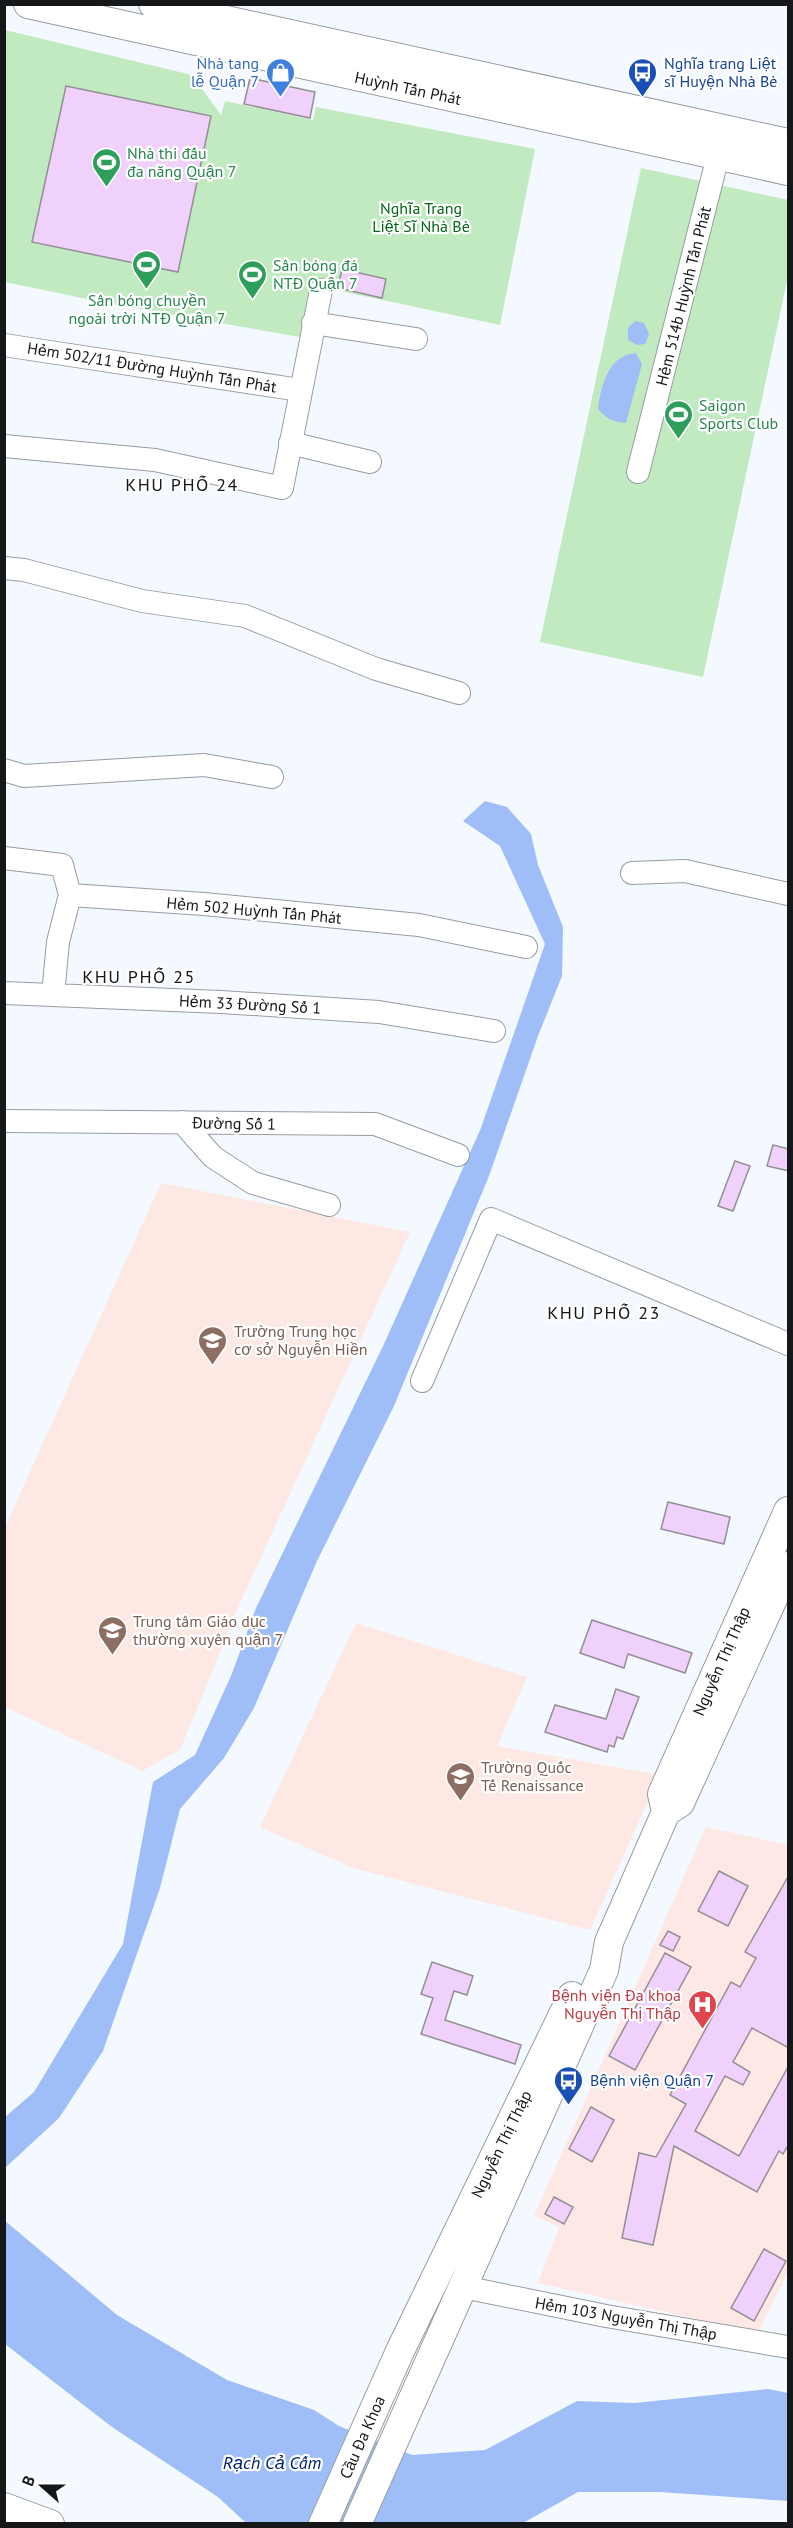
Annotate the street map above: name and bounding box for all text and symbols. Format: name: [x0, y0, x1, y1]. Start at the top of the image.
place label: Nhà tang lễ Quận 7: [191, 53, 259, 91]
place label: Nghĩa trang Liệt sĩ Huyện Nhà Bè: [664, 53, 777, 91]
shop icon: Nhà tang lễ Quận 7: [264, 56, 296, 98]
bus stop icon: Nghĩa trang Liệt sĩ Huyện Nhà Bè: [627, 56, 659, 98]
street label: Huỳnh Tấn Phát: [353, 67, 464, 109]
place label: Nhà thi đấu đa năng Quận 7: [127, 143, 236, 181]
sports icon: Nhà thi đấu đa năng Quận 7: [90, 146, 122, 188]
park label: Nghĩa Trang Liệt Sĩ Nhà Bè: [372, 198, 470, 236]
street label: Hẻm 514b Huỳnh Tấn Phát: [651, 204, 715, 388]
sports icon: Sân bóng chuyền ngoài trời NTĐ Quận 7: [131, 248, 163, 290]
place label: Sân bóng đá NTĐ Quận 7: [273, 255, 358, 293]
sports icon: Sân bóng đá NTĐ Quận 7: [236, 258, 268, 300]
place label: Sân bóng chuyền ngoài trời NTĐ Quận 7: [69, 290, 226, 328]
street label: Hẻm 502/11 Đường Huỳnh Tấn Phát: [26, 337, 279, 397]
place label: Saigon Sports Club: [699, 395, 778, 433]
sports icon: Saigon Sports Club: [662, 398, 694, 440]
district label: KHU PHỐ 24: [125, 473, 239, 496]
street label: Hẻm 502 Huỳnh Tấn Phát: [166, 892, 343, 928]
district label: KHU PHỐ 25: [82, 965, 196, 988]
street label: Hẻm 33 Đường Số 1: [179, 990, 321, 1018]
street label: Đường Số 1: [191, 1112, 276, 1134]
district label: KHU PHỐ 23: [547, 1301, 661, 1324]
place label: Trường Trung học cơ sở Nguyễn Hiền: [234, 1321, 368, 1359]
school or university icon: Trường Trung học cơ sở Nguyễn Hiền: [197, 1324, 229, 1366]
street label: Nguyễn Thị Thập: [688, 1603, 754, 1719]
place label: Trung tâm Giáo dục thường xuyên quận 7: [133, 1611, 283, 1649]
school or university icon: Trung tâm Giáo dục thường xuyên quận 7: [96, 1614, 128, 1656]
place label: Trường Quốc Tế Renaissance: [481, 1757, 584, 1795]
school or university icon: Trường Quốc Tế Renaissance: [444, 1760, 476, 1802]
place label: Bệnh viện Đa khoa Nguyễn Thị Thập: [552, 1985, 681, 2023]
hospital icon: Bệnh viện Đa khoa Nguyễn Thị Thập: [686, 1988, 718, 2030]
bus stop icon: Bệnh viện Quận 7: [553, 2064, 585, 2106]
place label: Bệnh viện Quận 7: [590, 2070, 714, 2090]
street label: Nguyễn Thị Thập: [466, 2087, 536, 2201]
street label: Hẻm 103 Nguyễn Thị Thập: [533, 2292, 719, 2344]
street label: Cầu Đa Khoa: [335, 2392, 389, 2482]
water label: Rạch Cả Cấm: [223, 2451, 321, 2474]
north arrow: [12, 2456, 72, 2516]
text: B: [17, 2473, 39, 2489]

